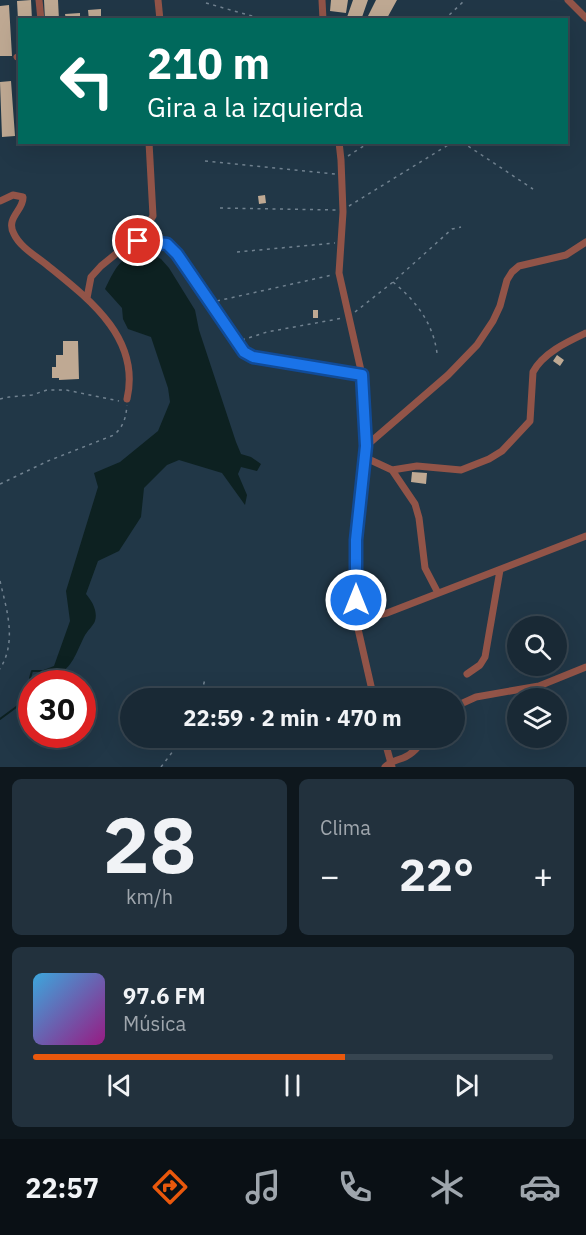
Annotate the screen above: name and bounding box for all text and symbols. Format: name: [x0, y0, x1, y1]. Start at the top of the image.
text: 210 m: [147, 36, 270, 91]
icon: left: [48, 42, 126, 120]
text: Gira a la izquierda: [147, 89, 363, 124]
pin: [112, 215, 163, 266]
icon: arrive: [121, 224, 154, 257]
position arrow: [324, 568, 388, 632]
map controls: [507, 616, 567, 748]
button: search: [507, 616, 567, 676]
speed limit sign: 30: [18, 670, 96, 748]
button: layers: [507, 688, 567, 748]
text: 22:59 · 2 min · 470 m: [183, 703, 402, 732]
text: 28: [103, 793, 196, 894]
text: Clima: [320, 814, 371, 841]
text: 22°: [399, 845, 474, 903]
text: −: [320, 854, 340, 897]
text: +: [533, 854, 553, 897]
text: km/h: [126, 883, 173, 910]
text: 97.6 FM: [123, 981, 206, 1010]
text: Música: [123, 1010, 186, 1037]
icon: previous: [103, 1069, 136, 1102]
icon: pause: [276, 1069, 309, 1102]
icon: next: [450, 1069, 483, 1102]
icon: directions: [149, 1166, 191, 1208]
icon: music: [242, 1166, 284, 1208]
icon: phone: [334, 1166, 376, 1208]
icon: climate: [426, 1166, 468, 1208]
icon: car: [519, 1166, 561, 1208]
text: 22:57: [25, 1170, 99, 1205]

